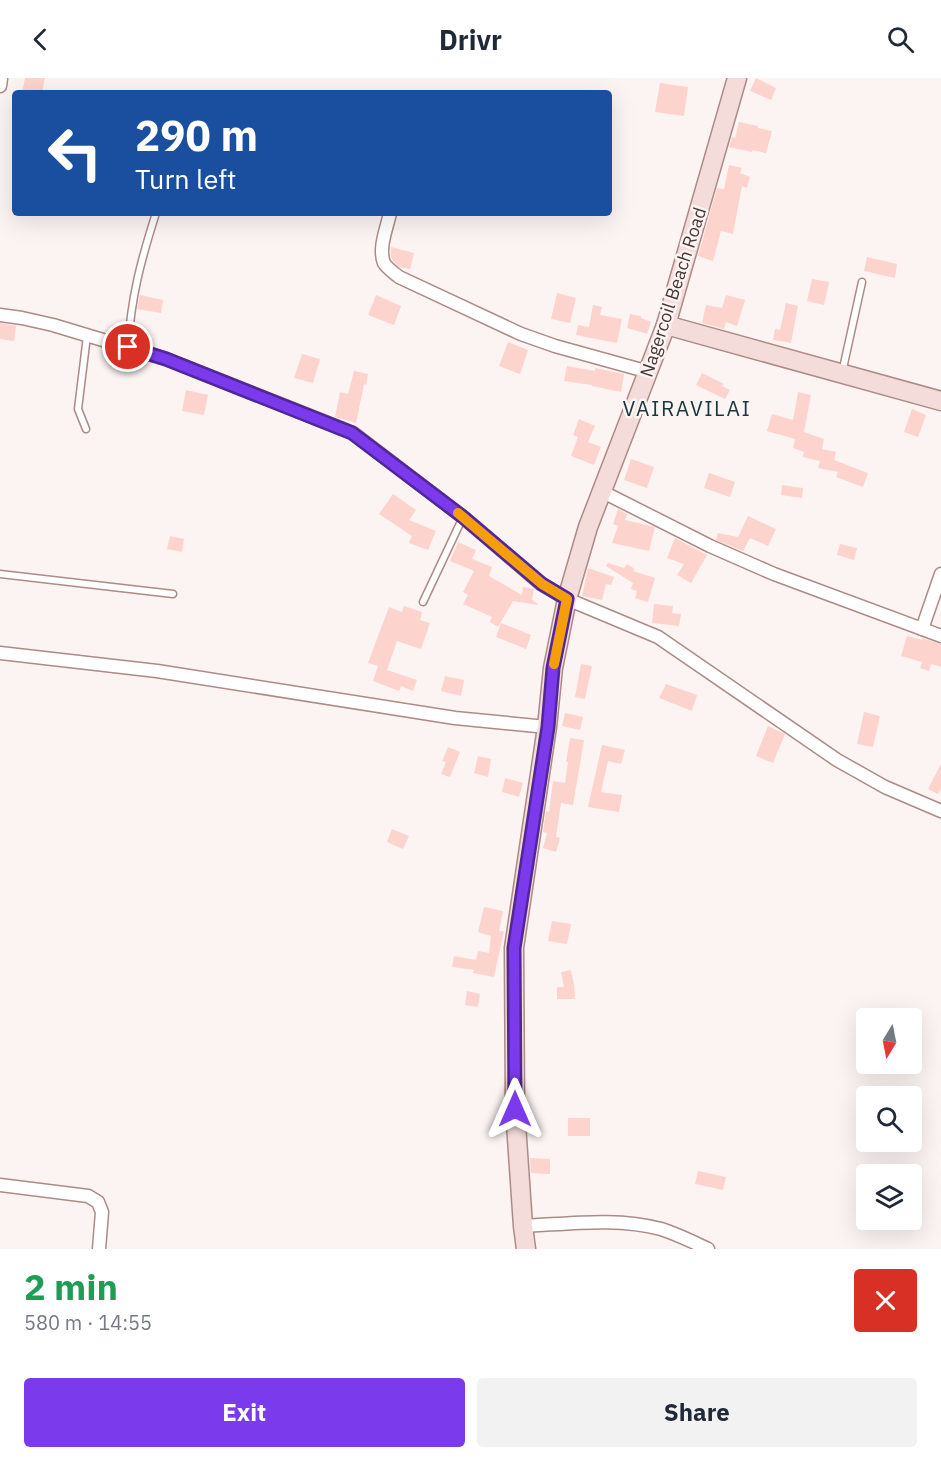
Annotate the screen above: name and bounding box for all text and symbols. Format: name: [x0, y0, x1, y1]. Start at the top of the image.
text: Drivr: [439, 22, 502, 57]
icon: back: [24, 23, 57, 56]
icon: search: [884, 23, 917, 56]
text: 290 m: [135, 108, 258, 163]
icon: left: [36, 114, 114, 192]
text: Turn left: [135, 161, 236, 196]
street label: Nagercoil Beach Road: [635, 204, 711, 380]
pin: [102, 321, 153, 372]
icon: arrive: [111, 330, 144, 363]
district label: VAIRAVILAI: [623, 394, 751, 422]
north arrow: [856, 1008, 922, 1074]
map controls: [856, 1008, 922, 1230]
position arrow: [483, 1077, 547, 1141]
button: search: [856, 1086, 922, 1152]
button: layers: [856, 1164, 922, 1230]
text: 2 min: [24, 1263, 118, 1310]
button: close: [854, 1269, 917, 1332]
text: 580 m · 14:55: [24, 1309, 152, 1336]
button: Exit: [24, 1378, 465, 1447]
button: Share: [477, 1378, 917, 1447]

